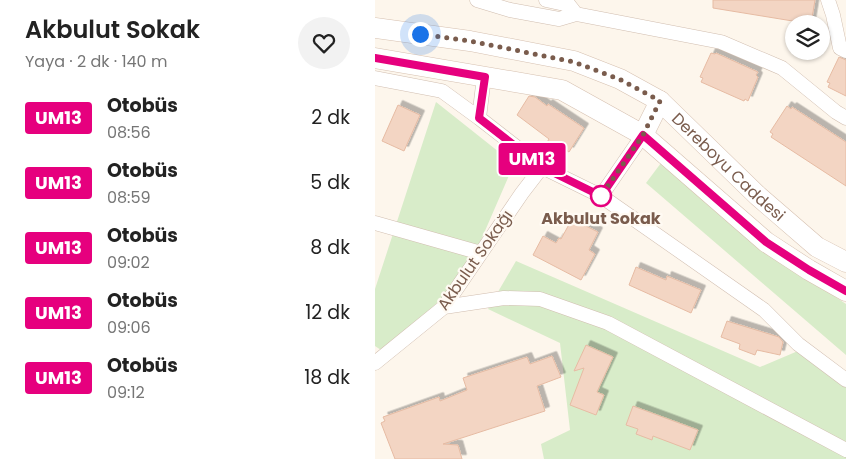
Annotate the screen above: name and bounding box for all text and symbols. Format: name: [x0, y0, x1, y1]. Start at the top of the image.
text: Akbulut Sokak: [25, 13, 200, 46]
map controls: [785, 15, 830, 60]
button: layers: [785, 15, 830, 60]
button: heart: [298, 17, 350, 69]
your location: [408, 22, 433, 47]
text: Yaya · 2 dk · 140 m: [25, 50, 167, 73]
text: Otobüs: [107, 92, 178, 119]
text: 2 dk: [311, 104, 350, 131]
text: UM13: [35, 105, 82, 130]
street label: Dereboyu Caddesi: [667, 107, 791, 226]
text: 08:56: [107, 121, 151, 144]
line badge: UM13: [497, 143, 567, 175]
text: UM13: [509, 146, 555, 171]
text: Otobüs: [107, 157, 178, 184]
text: 5 dk: [310, 169, 350, 196]
text: UM13: [35, 170, 82, 195]
marker: Akbulut Sokak: [590, 185, 612, 207]
text: 08:59: [107, 186, 151, 209]
street label: Akbulut Sokağı: [432, 205, 518, 315]
place label: Akbulut Sokak: [541, 207, 661, 230]
text: Otobüs: [107, 222, 178, 249]
text: 8 dk: [310, 234, 350, 261]
text: UM13: [35, 235, 82, 260]
text: 09:02: [107, 251, 150, 274]
text: Otobüs: [107, 287, 178, 314]
text: 12 dk: [305, 299, 350, 326]
text: UM13: [35, 300, 82, 325]
text: 09:06: [107, 316, 151, 339]
text: Otobüs: [107, 352, 178, 379]
text: 18 dk: [304, 364, 350, 391]
text: UM13: [35, 365, 82, 390]
text: 09:12: [107, 381, 145, 404]

